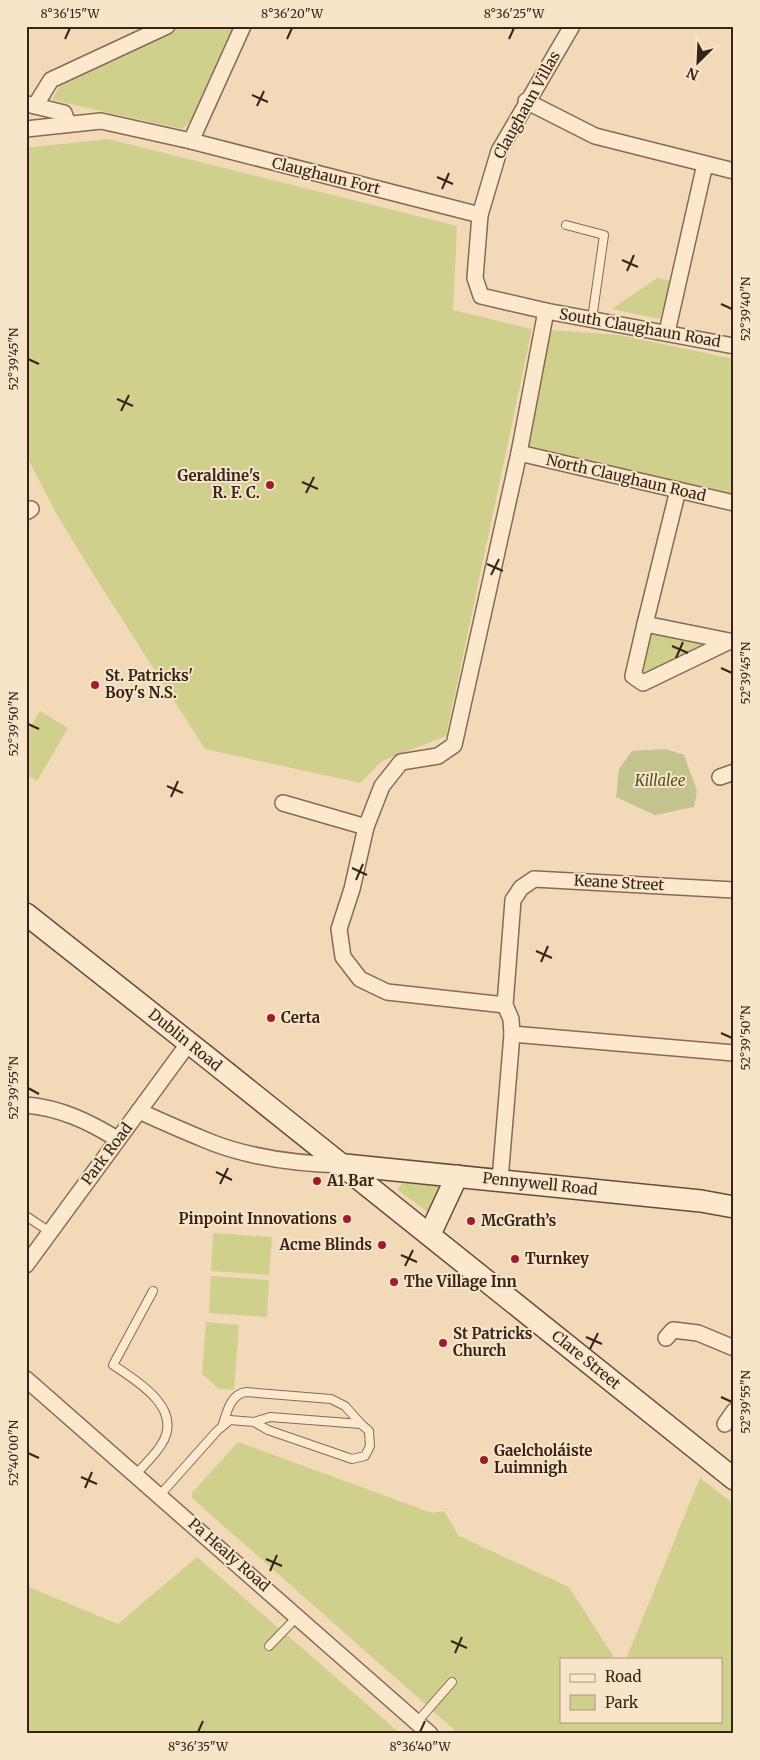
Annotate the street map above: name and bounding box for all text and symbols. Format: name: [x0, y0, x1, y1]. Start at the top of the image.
text: 8°36'15"W: [41, 6, 101, 21]
text: 8°36'20"W: [261, 6, 324, 21]
text: 8°36'25"W: [484, 6, 545, 21]
north arrow: [672, 38, 722, 88]
street label: Claughaun Villas: [489, 47, 564, 162]
text: N: [684, 63, 701, 84]
street label: Claughaun Fort: [270, 153, 382, 198]
text: 52°39'40"N: [738, 276, 753, 341]
street label: South Claughaun Road: [558, 304, 722, 351]
text: 52°39'45"N: [6, 327, 21, 390]
street label: North Claughaun Road: [544, 450, 708, 505]
place label: Geraldine's R. F. C.: [177, 466, 260, 502]
marker: Geraldine's R. F. C.: [264, 479, 276, 491]
text: 52°39'45"N: [738, 641, 753, 704]
place label: St. Patricks' Boy's N.S.: [105, 666, 193, 702]
marker: St. Patricks' Boy's N.S.: [89, 679, 101, 691]
text: 52°39'50"N: [6, 691, 21, 757]
park label: Killalee: [634, 771, 686, 790]
street label: Keane Street: [573, 871, 665, 894]
street label: Dublin Road: [145, 1004, 226, 1075]
text: 52°39'50"N: [738, 1005, 753, 1071]
place label: Certa: [281, 1008, 321, 1027]
marker: Certa: [265, 1012, 277, 1024]
text: 52°39'55"N: [6, 1055, 21, 1120]
street label: Park Road: [77, 1119, 136, 1189]
street label: Pennywell Road: [482, 1168, 599, 1199]
place label: A1 Bar: [326, 1171, 374, 1190]
marker: A1 Bar: [311, 1175, 323, 1187]
place label: Pinpoint Innovations: [179, 1209, 337, 1228]
place label: McGrath’s: [481, 1211, 556, 1230]
marker: Pinpoint Innovations: [341, 1213, 353, 1225]
marker: McGrath’s: [465, 1215, 477, 1227]
place label: Acme Blinds: [278, 1235, 372, 1254]
marker: Acme Blinds: [376, 1239, 388, 1251]
place label: Turnkey: [525, 1249, 589, 1268]
marker: Turnkey: [509, 1253, 521, 1265]
place label: The Village Inn: [404, 1272, 517, 1291]
marker: The Village Inn: [388, 1276, 400, 1288]
place label: St Patricks Church: [453, 1324, 533, 1360]
street label: Clare Street: [548, 1326, 625, 1393]
marker: St Patricks Church: [437, 1337, 449, 1349]
text: 52°39'55"N: [738, 1369, 753, 1434]
text: 52°40'00"N: [6, 1419, 21, 1486]
place label: Gaelcholáiste Luimnigh: [494, 1441, 593, 1477]
marker: Gaelcholáiste Luimnigh: [478, 1454, 490, 1466]
street label: Pa Healy Road: [185, 1514, 274, 1595]
legend: [560, 1658, 722, 1722]
text: Road: [605, 1667, 641, 1686]
text: Park: [605, 1693, 639, 1712]
text: 8°36'35"W: [168, 1739, 229, 1754]
text: 8°36'40"W: [390, 1739, 452, 1754]

